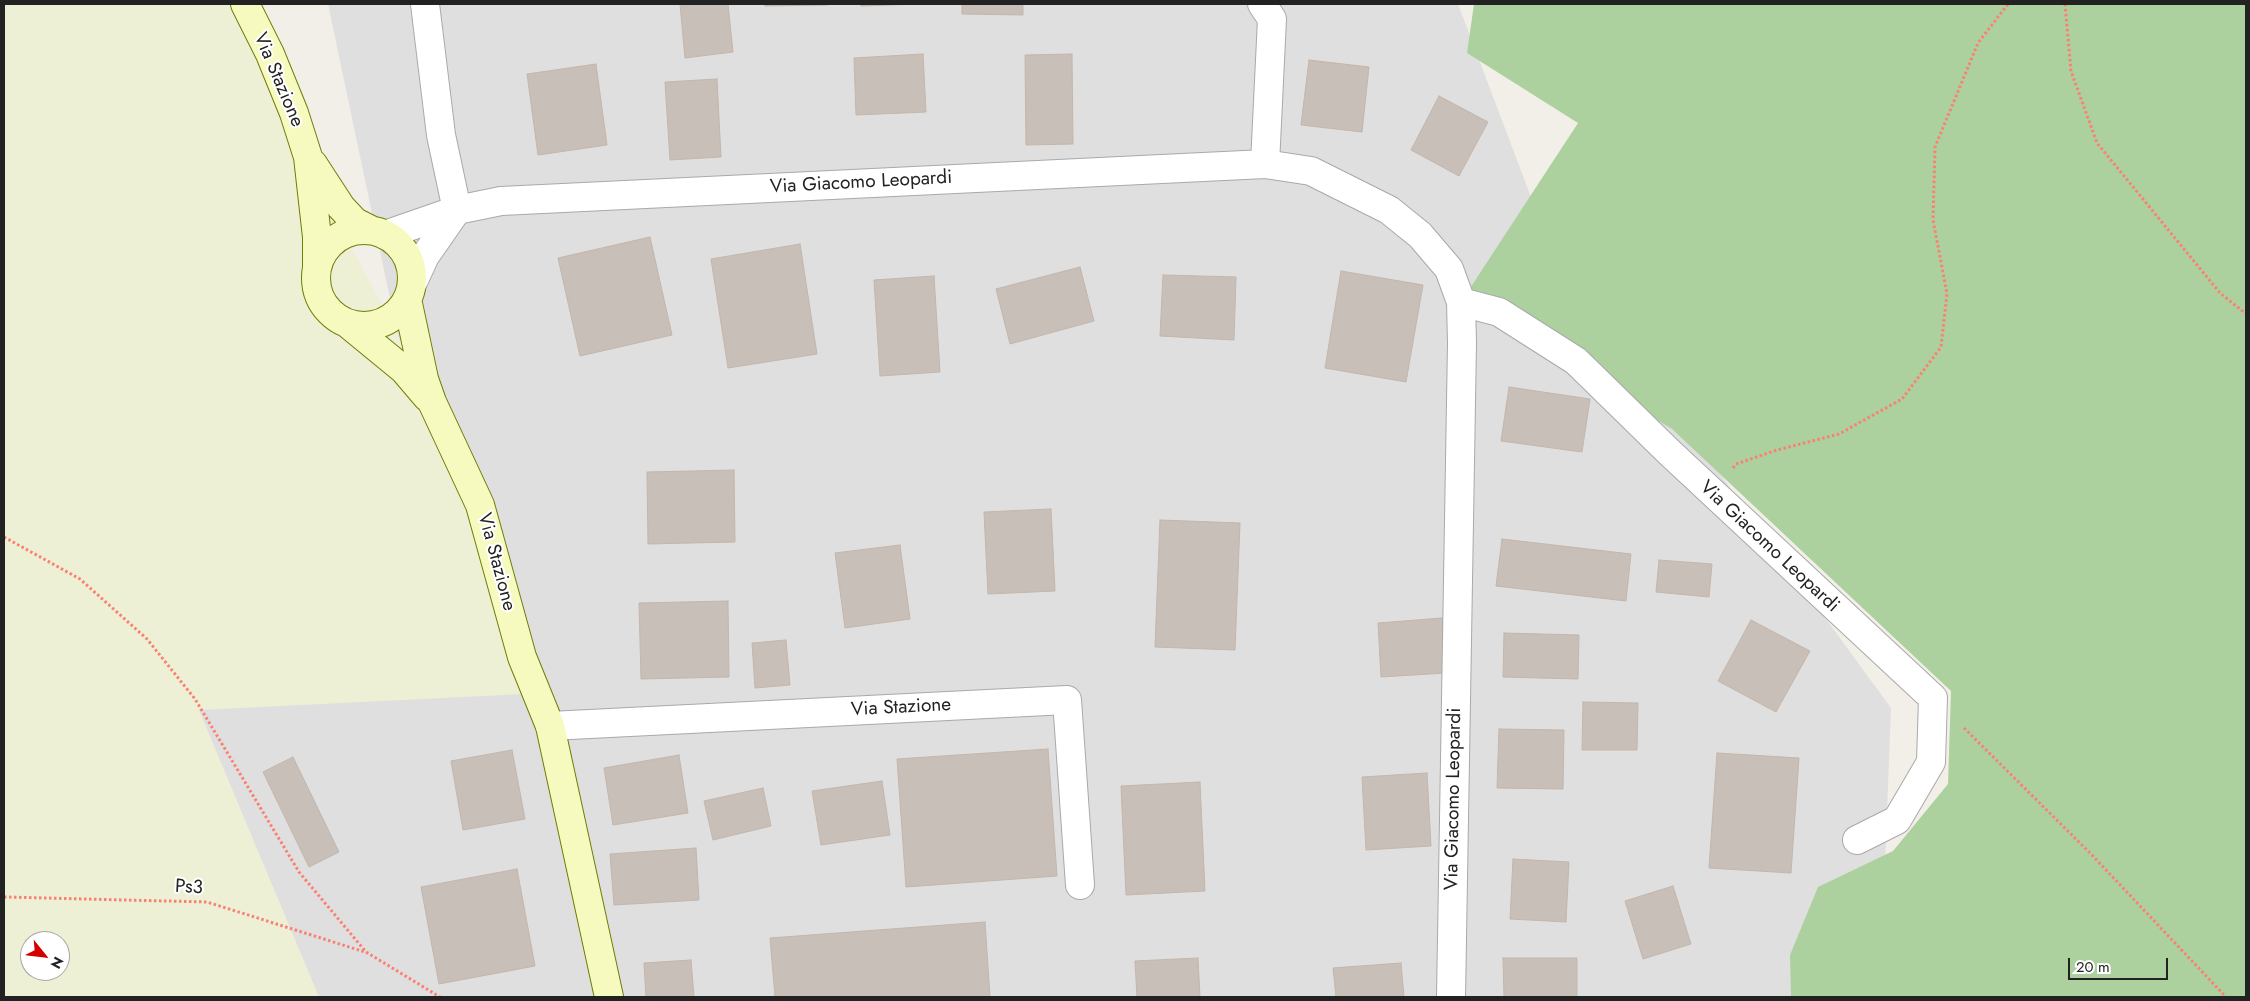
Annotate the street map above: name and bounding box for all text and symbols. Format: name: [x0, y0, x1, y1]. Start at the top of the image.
street label: Via Stazione: [248, 29, 308, 131]
street label: Via Giacomo Leopardi: [769, 167, 953, 199]
street label: Via Giacomo Leopardi: [1695, 476, 1843, 618]
street label: Via Stazione: [472, 511, 520, 613]
street label: Via Stazione: [850, 694, 952, 722]
street label: Via Giacomo Leopardi: [1441, 708, 1467, 890]
street label: Ps3: [174, 876, 204, 900]
north arrow: [20, 931, 70, 981]
scale bar: [2070, 948, 2170, 980]
text: N: [46, 953, 69, 973]
text: 20 m: [2076, 956, 2110, 978]

